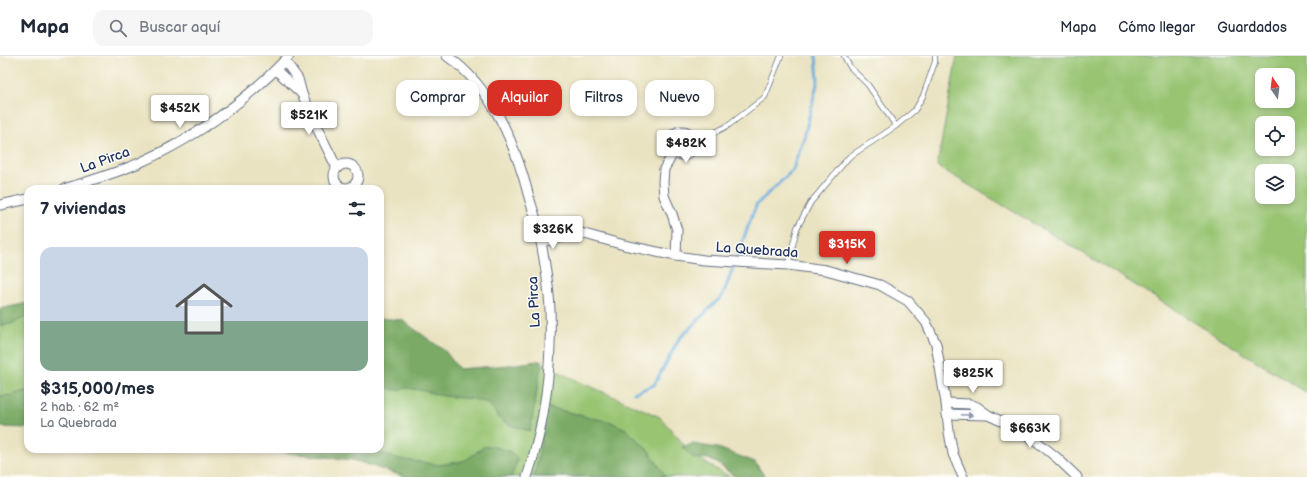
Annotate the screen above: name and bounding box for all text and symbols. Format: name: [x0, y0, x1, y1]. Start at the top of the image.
search box: [93, 10, 373, 46]
text: Mapa: [20, 16, 69, 39]
icon: search: [107, 17, 129, 39]
text: Buscar aquí: [139, 18, 220, 37]
text: Mapa: [1060, 19, 1096, 36]
text: Cómo llegar: [1118, 19, 1195, 36]
text: Guardados: [1217, 19, 1287, 36]
north arrow: [1255, 68, 1295, 108]
map controls: [1255, 68, 1295, 204]
chip: Comprar: [396, 80, 479, 116]
chip: Alquilar: [487, 80, 562, 116]
chip: Filtros: [570, 80, 637, 116]
chip: Nuevo: [645, 80, 714, 116]
pin: $452K: [152, 95, 208, 129]
text: $452K: [160, 100, 200, 116]
pin: $521K: [281, 102, 337, 136]
text: $521K: [290, 107, 328, 123]
button: locate: [1255, 116, 1295, 156]
pin: $482K: [658, 130, 714, 164]
text: $482K: [666, 135, 706, 151]
street label: La Pirca: [78, 143, 132, 177]
button: layers: [1255, 164, 1295, 204]
icon: filters: [346, 198, 368, 220]
text: 7 viviendas: [40, 199, 126, 219]
pin: $326K: [525, 216, 581, 250]
text: $326K: [533, 221, 573, 237]
pin: $315K: [819, 231, 875, 265]
text: $315K: [828, 236, 866, 252]
street label: La Quebrada: [715, 239, 799, 261]
icon: home: [168, 273, 240, 345]
street label: La Pirca: [524, 276, 544, 328]
pin: $825K: [945, 360, 1001, 394]
text: $825K: [953, 365, 993, 381]
text: $315,000/mes: [40, 379, 154, 399]
text: 2 hab. · 62 m²: [40, 399, 119, 415]
one-way arrow: [961, 412, 974, 418]
text: La Quebrada: [40, 415, 117, 431]
pin: $663K: [1002, 415, 1058, 449]
text: $663K: [1010, 420, 1050, 436]

